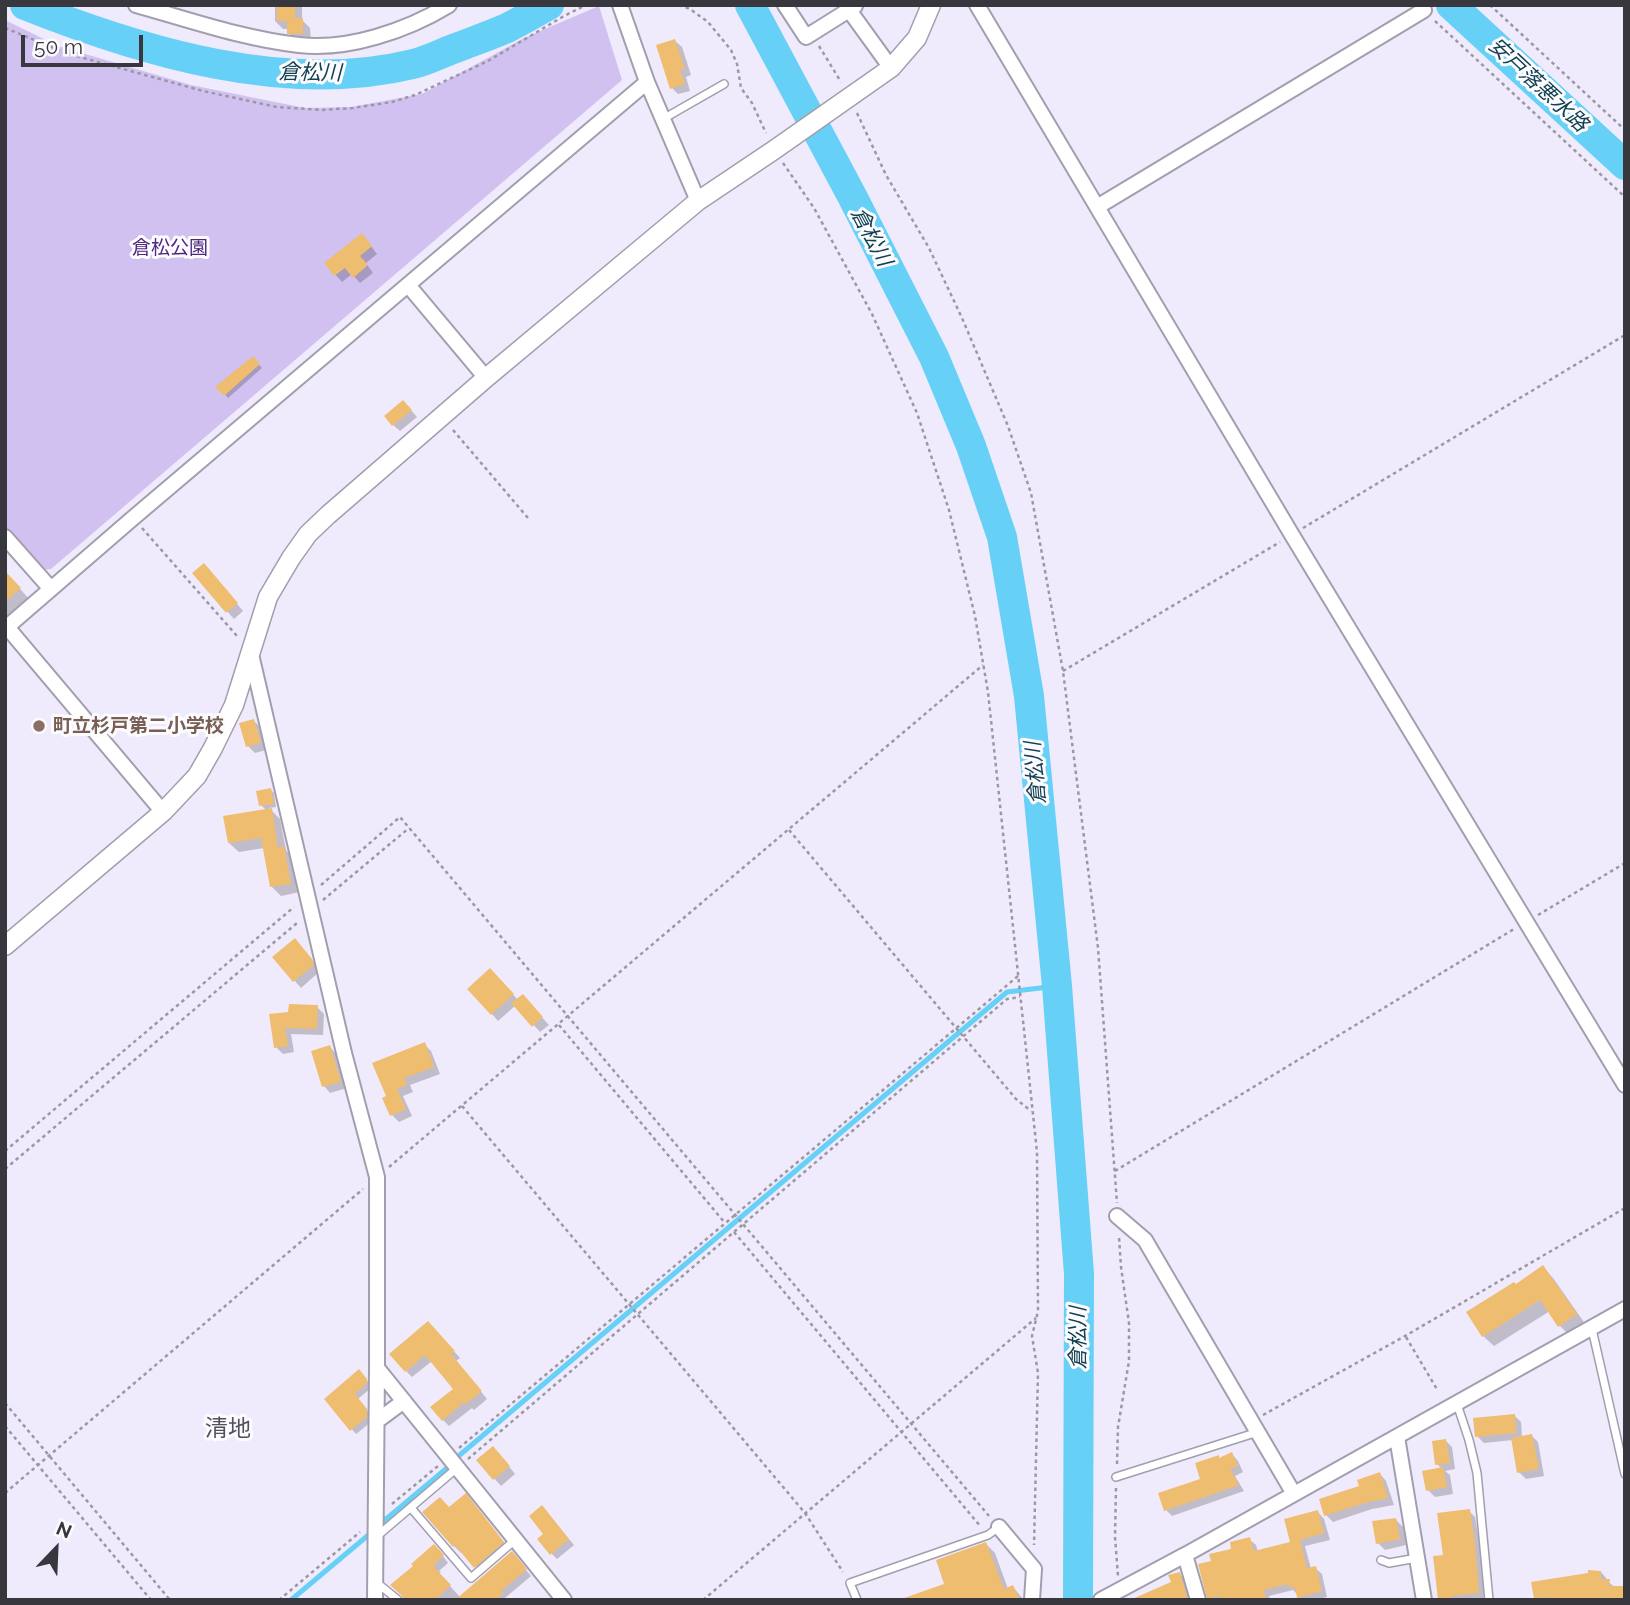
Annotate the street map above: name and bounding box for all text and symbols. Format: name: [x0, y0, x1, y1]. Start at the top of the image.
scale bar: [24, 21, 147, 65]
water label: 安戸落悪水路: [1483, 33, 1593, 137]
text: 50 m: [34, 34, 83, 59]
water label: 倉松川: [278, 60, 342, 86]
water label: 倉松川: [845, 203, 897, 271]
park label: 倉松公園: [132, 237, 208, 259]
place label: 町立杉戸第二小学校: [53, 715, 224, 737]
marker: 町立杉戸第二小学校: [31, 718, 47, 734]
water label: 倉松川: [1021, 741, 1051, 805]
water label: 倉松川: [1066, 1307, 1092, 1369]
district label: 清地: [205, 1415, 251, 1443]
north arrow: [21, 1514, 91, 1584]
text: N: [53, 1517, 75, 1543]

